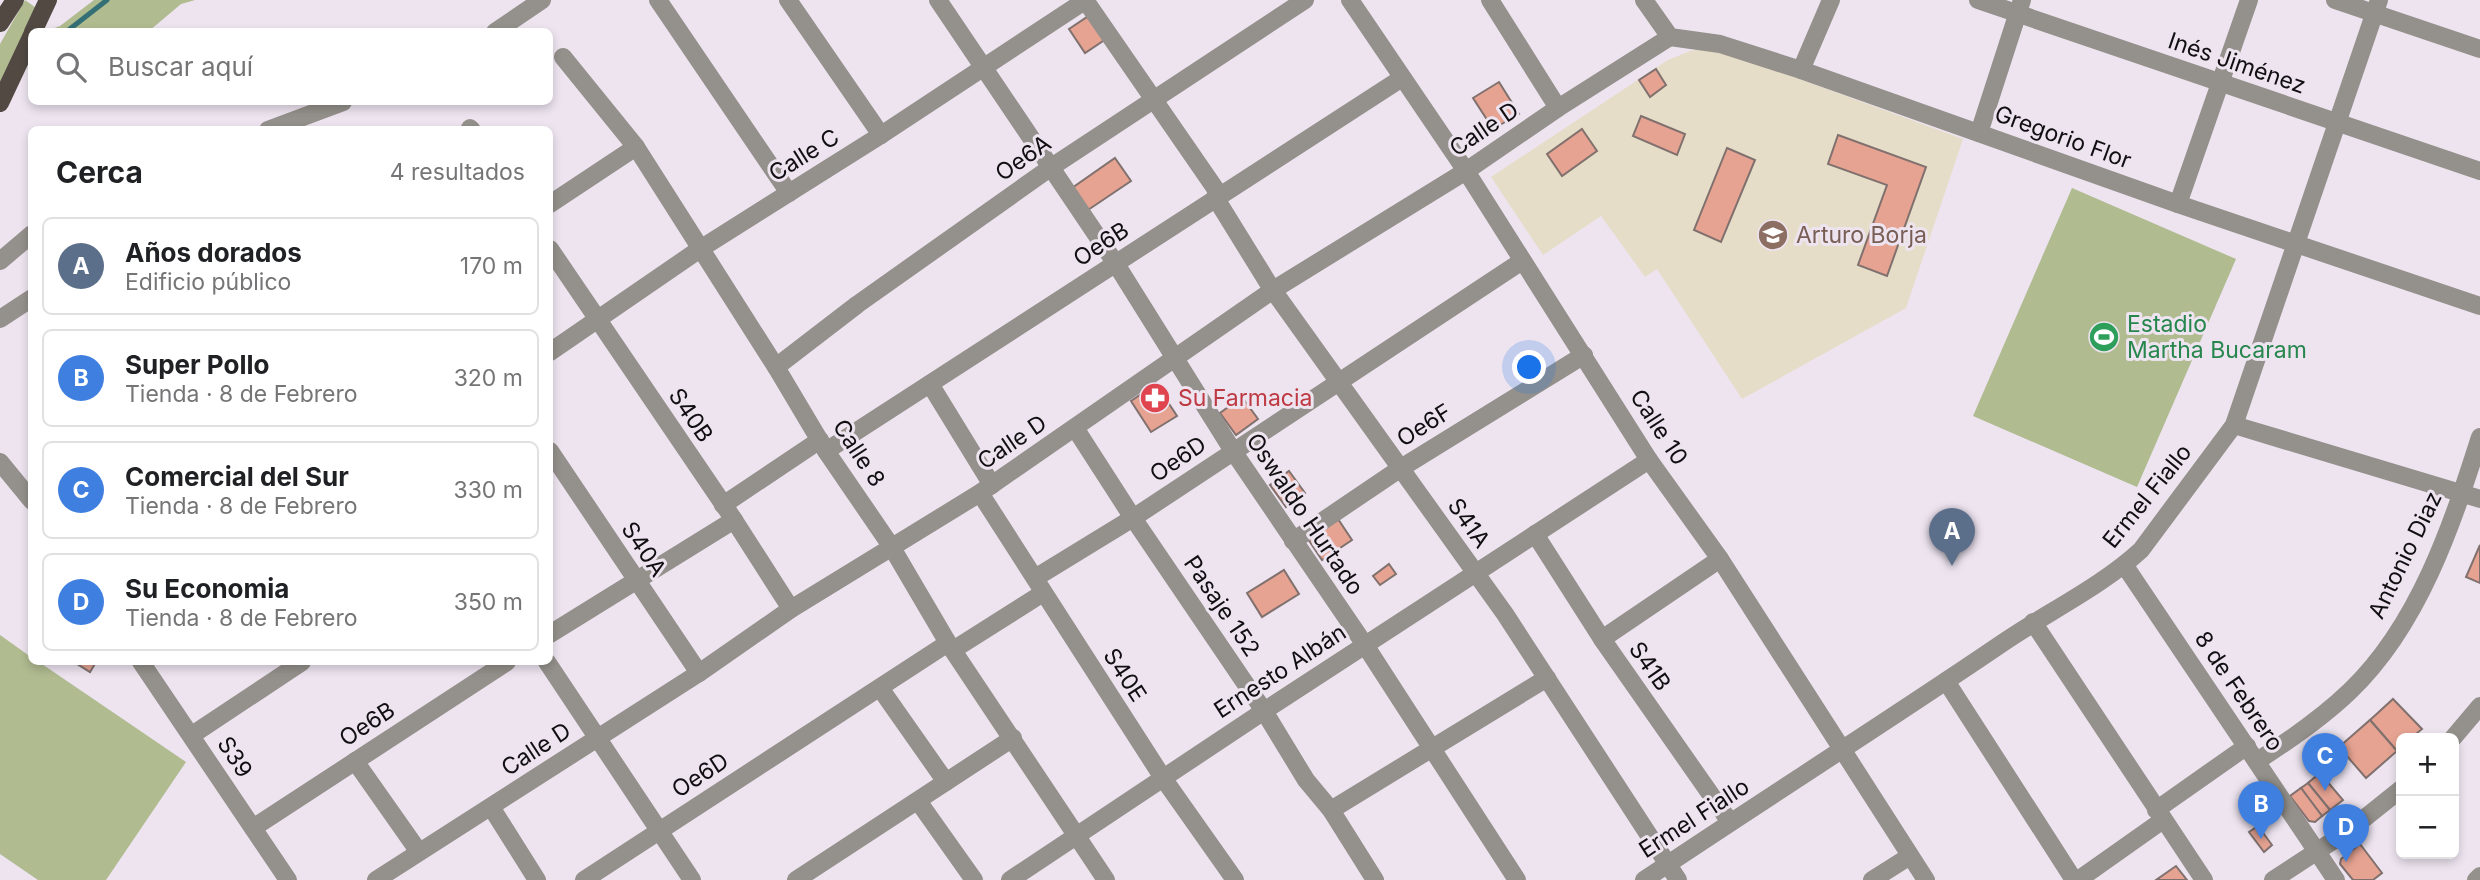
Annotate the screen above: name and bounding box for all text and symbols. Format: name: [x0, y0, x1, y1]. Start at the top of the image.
street label: Inés Jiménez: [2165, 26, 2309, 100]
search box: [28, 28, 553, 105]
icon: search: [52, 48, 90, 86]
text: Buscar aquí: [108, 51, 253, 82]
street label: Calle D: [1444, 96, 1524, 162]
street label: Gregorio Flor: [1991, 99, 2135, 175]
street label: Calle C: [764, 123, 844, 187]
street label: Oe6A: [990, 129, 1056, 187]
text: Cerca: [56, 154, 143, 190]
text: 4 resultados: [390, 158, 525, 186]
street label: Oe6B: [1068, 216, 1134, 272]
school or university icon: Arturo Borja: [1756, 218, 1790, 252]
place label: Arturo Borja: [1796, 221, 1927, 249]
text: Años dorados: [125, 237, 302, 268]
text: A: [72, 252, 90, 280]
text: 170 m: [460, 252, 523, 280]
text: Edificio público: [125, 268, 291, 296]
place label: Estadio Martha Bucaram: [2127, 310, 2307, 364]
sports icon: Estadio Martha Bucaram: [2087, 320, 2121, 354]
text: Super Pollo: [125, 349, 269, 380]
your location: [1512, 350, 1546, 384]
text: B: [73, 364, 89, 392]
text: 320 m: [454, 364, 523, 392]
text: Tienda · 8 de Febrero: [125, 380, 358, 408]
pharmacy icon: Su Farmacia: [1138, 381, 1172, 415]
street label: S40B: [663, 383, 719, 447]
place label: Su Farmacia: [1178, 384, 1312, 412]
street label: Calle 10: [1624, 384, 1694, 470]
street label: Oe6F: [1392, 398, 1456, 452]
street label: Calle D: [972, 409, 1052, 475]
street label: Calle 8: [827, 414, 891, 492]
street label: Oswaldo Hurtado: [1240, 428, 1370, 600]
street label: Oe6D: [1145, 430, 1211, 488]
street label: Ermel Fiallo: [2097, 438, 2197, 554]
text: Comercial del Sur: [125, 461, 349, 492]
text: C: [72, 476, 90, 504]
text: 330 m: [453, 476, 523, 504]
street label: Antonio Diaz: [2362, 487, 2448, 623]
text: Tienda · 8 de Febrero: [125, 492, 358, 520]
street label: S41A: [1442, 493, 1496, 553]
pin: A: [1929, 508, 1975, 566]
street label: S40A: [616, 516, 672, 582]
street label: Pasaje 152: [1178, 550, 1266, 662]
text: Su Economia: [125, 573, 289, 604]
text: D: [73, 588, 89, 616]
text: 350 m: [454, 588, 523, 616]
text: Tienda · 8 de Febrero: [125, 604, 358, 632]
street label: Ernesto Albán: [1209, 618, 1351, 724]
street label: 8 de Febrero: [2189, 626, 2289, 756]
street label: S41B: [1623, 636, 1677, 696]
street label: S40E: [1097, 643, 1153, 707]
street label: Oe6B: [334, 696, 400, 752]
street label: Calle D: [496, 716, 576, 782]
street label: S39: [211, 731, 259, 783]
pin: C: [2302, 733, 2348, 791]
map controls: [2396, 733, 2459, 859]
button: +: [2396, 733, 2459, 796]
street label: Oe6D: [666, 746, 734, 804]
street label: Ermel Fiallo: [1634, 772, 1754, 864]
pin: B: [2238, 781, 2284, 839]
button: −: [2396, 796, 2459, 859]
pin: D: [2323, 804, 2369, 862]

